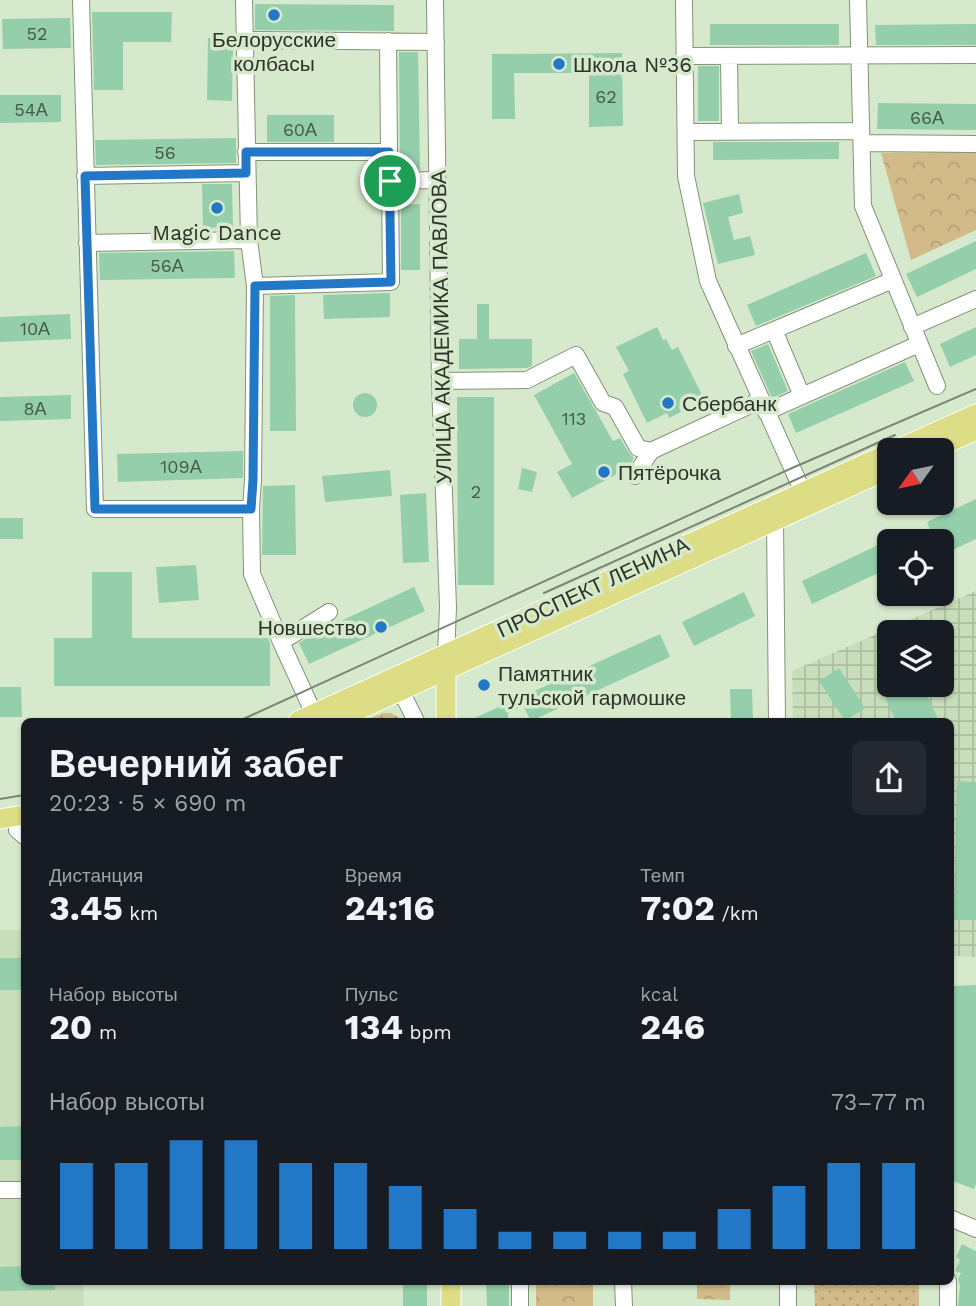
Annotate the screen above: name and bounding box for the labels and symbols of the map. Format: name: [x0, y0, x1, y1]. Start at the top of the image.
marker: Белорусские колбасы: [266, 7, 282, 23]
house number: 52: [27, 23, 47, 44]
place label: Белорусские колбасы: [212, 27, 336, 76]
place label: Школа №36: [573, 52, 692, 77]
marker: Школа №36: [551, 56, 567, 72]
house number: 62: [595, 86, 617, 107]
house number: 54А: [14, 99, 48, 120]
house number: 66А: [910, 107, 944, 128]
house number: 60А: [283, 119, 317, 140]
house number: 56: [154, 142, 176, 163]
pin: [360, 151, 420, 211]
street label: УЛИЦА АКАДЕМИКА ПАВЛОВА: [426, 170, 456, 484]
marker: Magic Dance: [209, 200, 225, 216]
place label: Magic Dance: [152, 220, 282, 245]
house number: 56А: [150, 255, 184, 276]
house number: 10А: [20, 318, 50, 339]
place label: Сбербанк: [682, 391, 777, 416]
marker: Сбербанк: [660, 395, 676, 411]
house number: 8А: [23, 398, 47, 419]
house number: 113: [562, 408, 586, 429]
north arrow: [877, 438, 954, 514]
house number: 109А: [160, 456, 202, 477]
place label: Пятёрочка: [618, 460, 721, 485]
marker: Пятёрочка: [596, 464, 612, 480]
house number: 2: [471, 481, 481, 502]
street label: ПРОСПЕКТ ЛЕНИНА: [493, 532, 693, 642]
place label: Новшество: [258, 615, 367, 640]
marker: Новшество: [373, 619, 389, 635]
place label: Памятник тульской гармошке: [498, 661, 686, 710]
marker: Памятник тульской гармошке: [476, 677, 492, 693]

